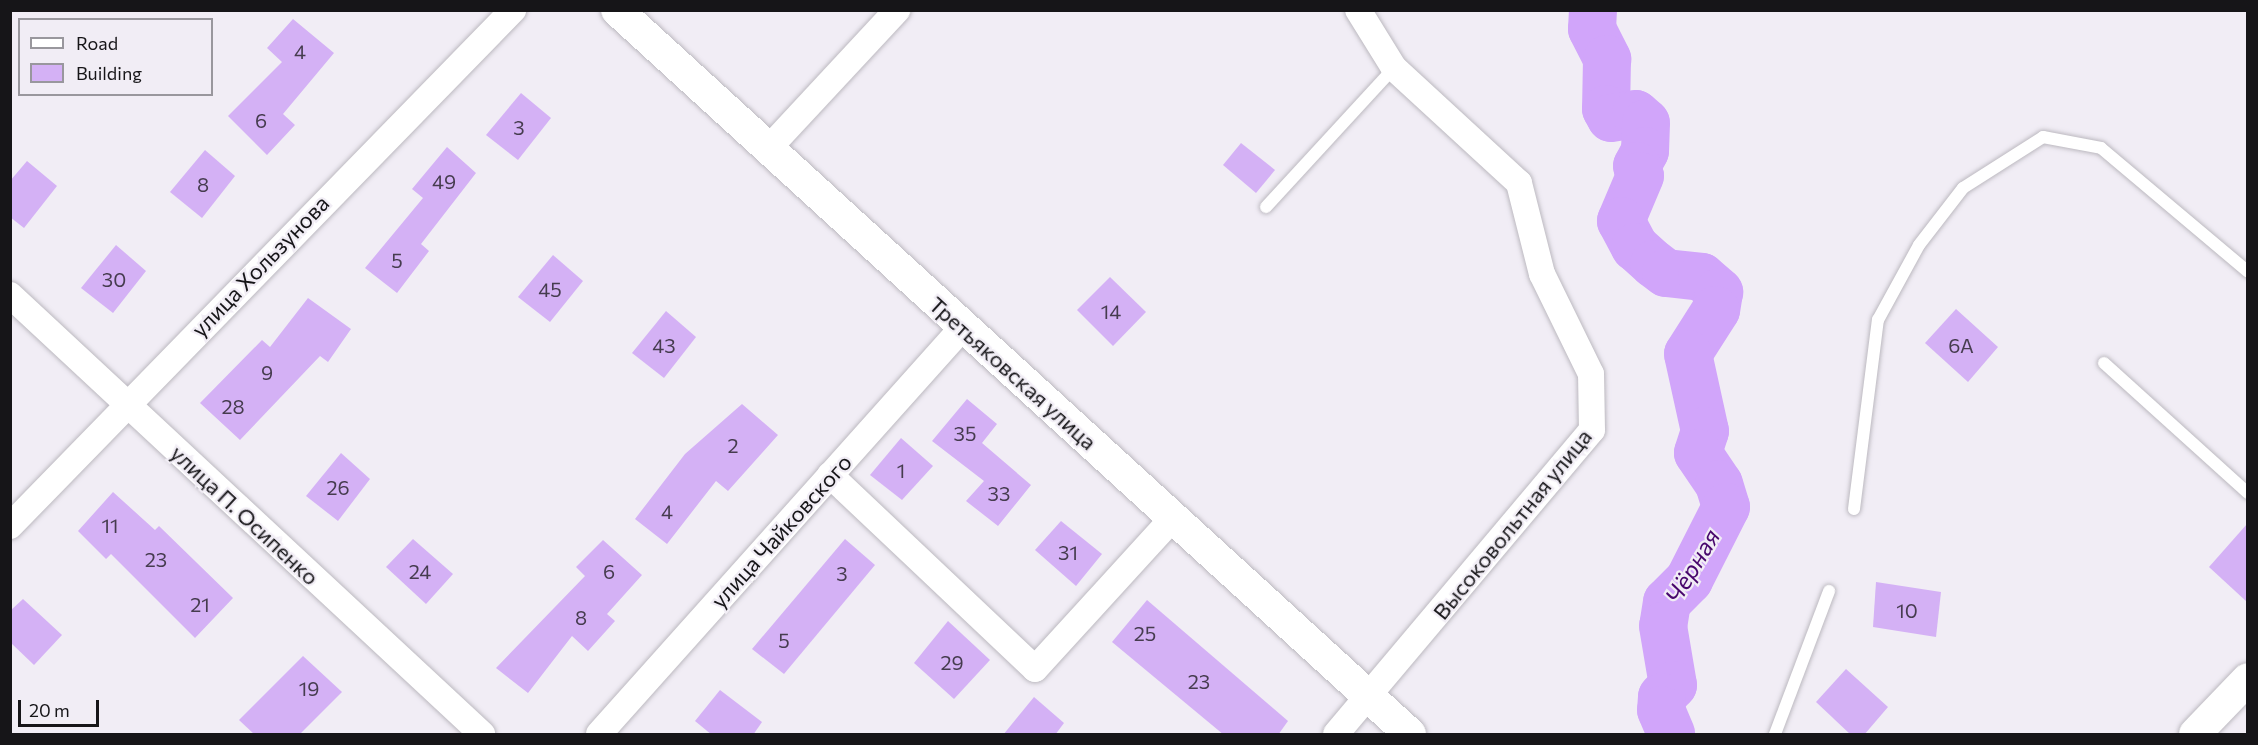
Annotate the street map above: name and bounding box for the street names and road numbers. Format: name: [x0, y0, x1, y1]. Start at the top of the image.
street label: улица Хользунова: [186, 190, 334, 342]
street label: Третьяковская улица: [924, 291, 1102, 455]
street label: Высоковольтная улица: [1427, 424, 1597, 624]
street label: улица П. Осипенко: [166, 440, 324, 590]
street label: улица Чайковского: [705, 449, 857, 613]

